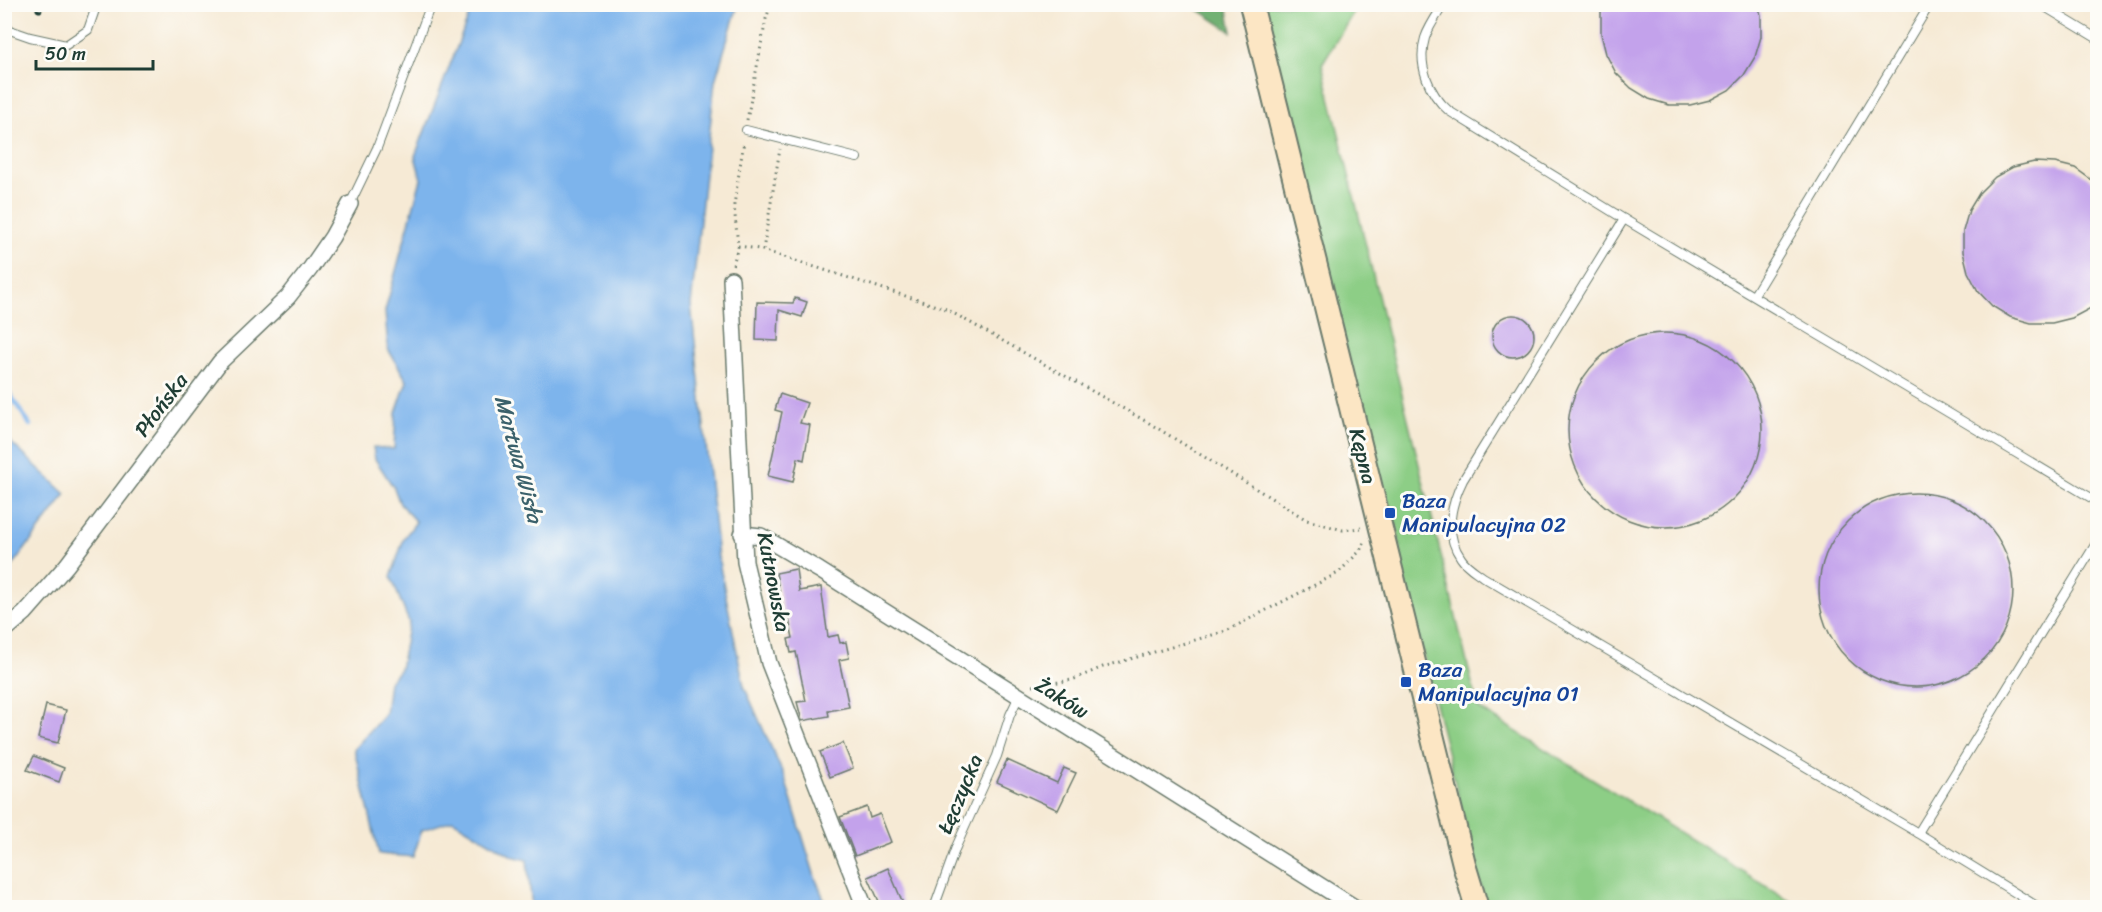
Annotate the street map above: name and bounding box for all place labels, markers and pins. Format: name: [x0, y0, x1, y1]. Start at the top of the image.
place label: Baza Manipulacyjna 02: [1402, 482, 1566, 544]
marker: Baza Manipulacyjna 02: [1383, 506, 1397, 520]
place label: Baza Manipulacyjna 01: [1418, 651, 1579, 713]
marker: Baza Manipulacyjna 01: [1399, 675, 1413, 689]

